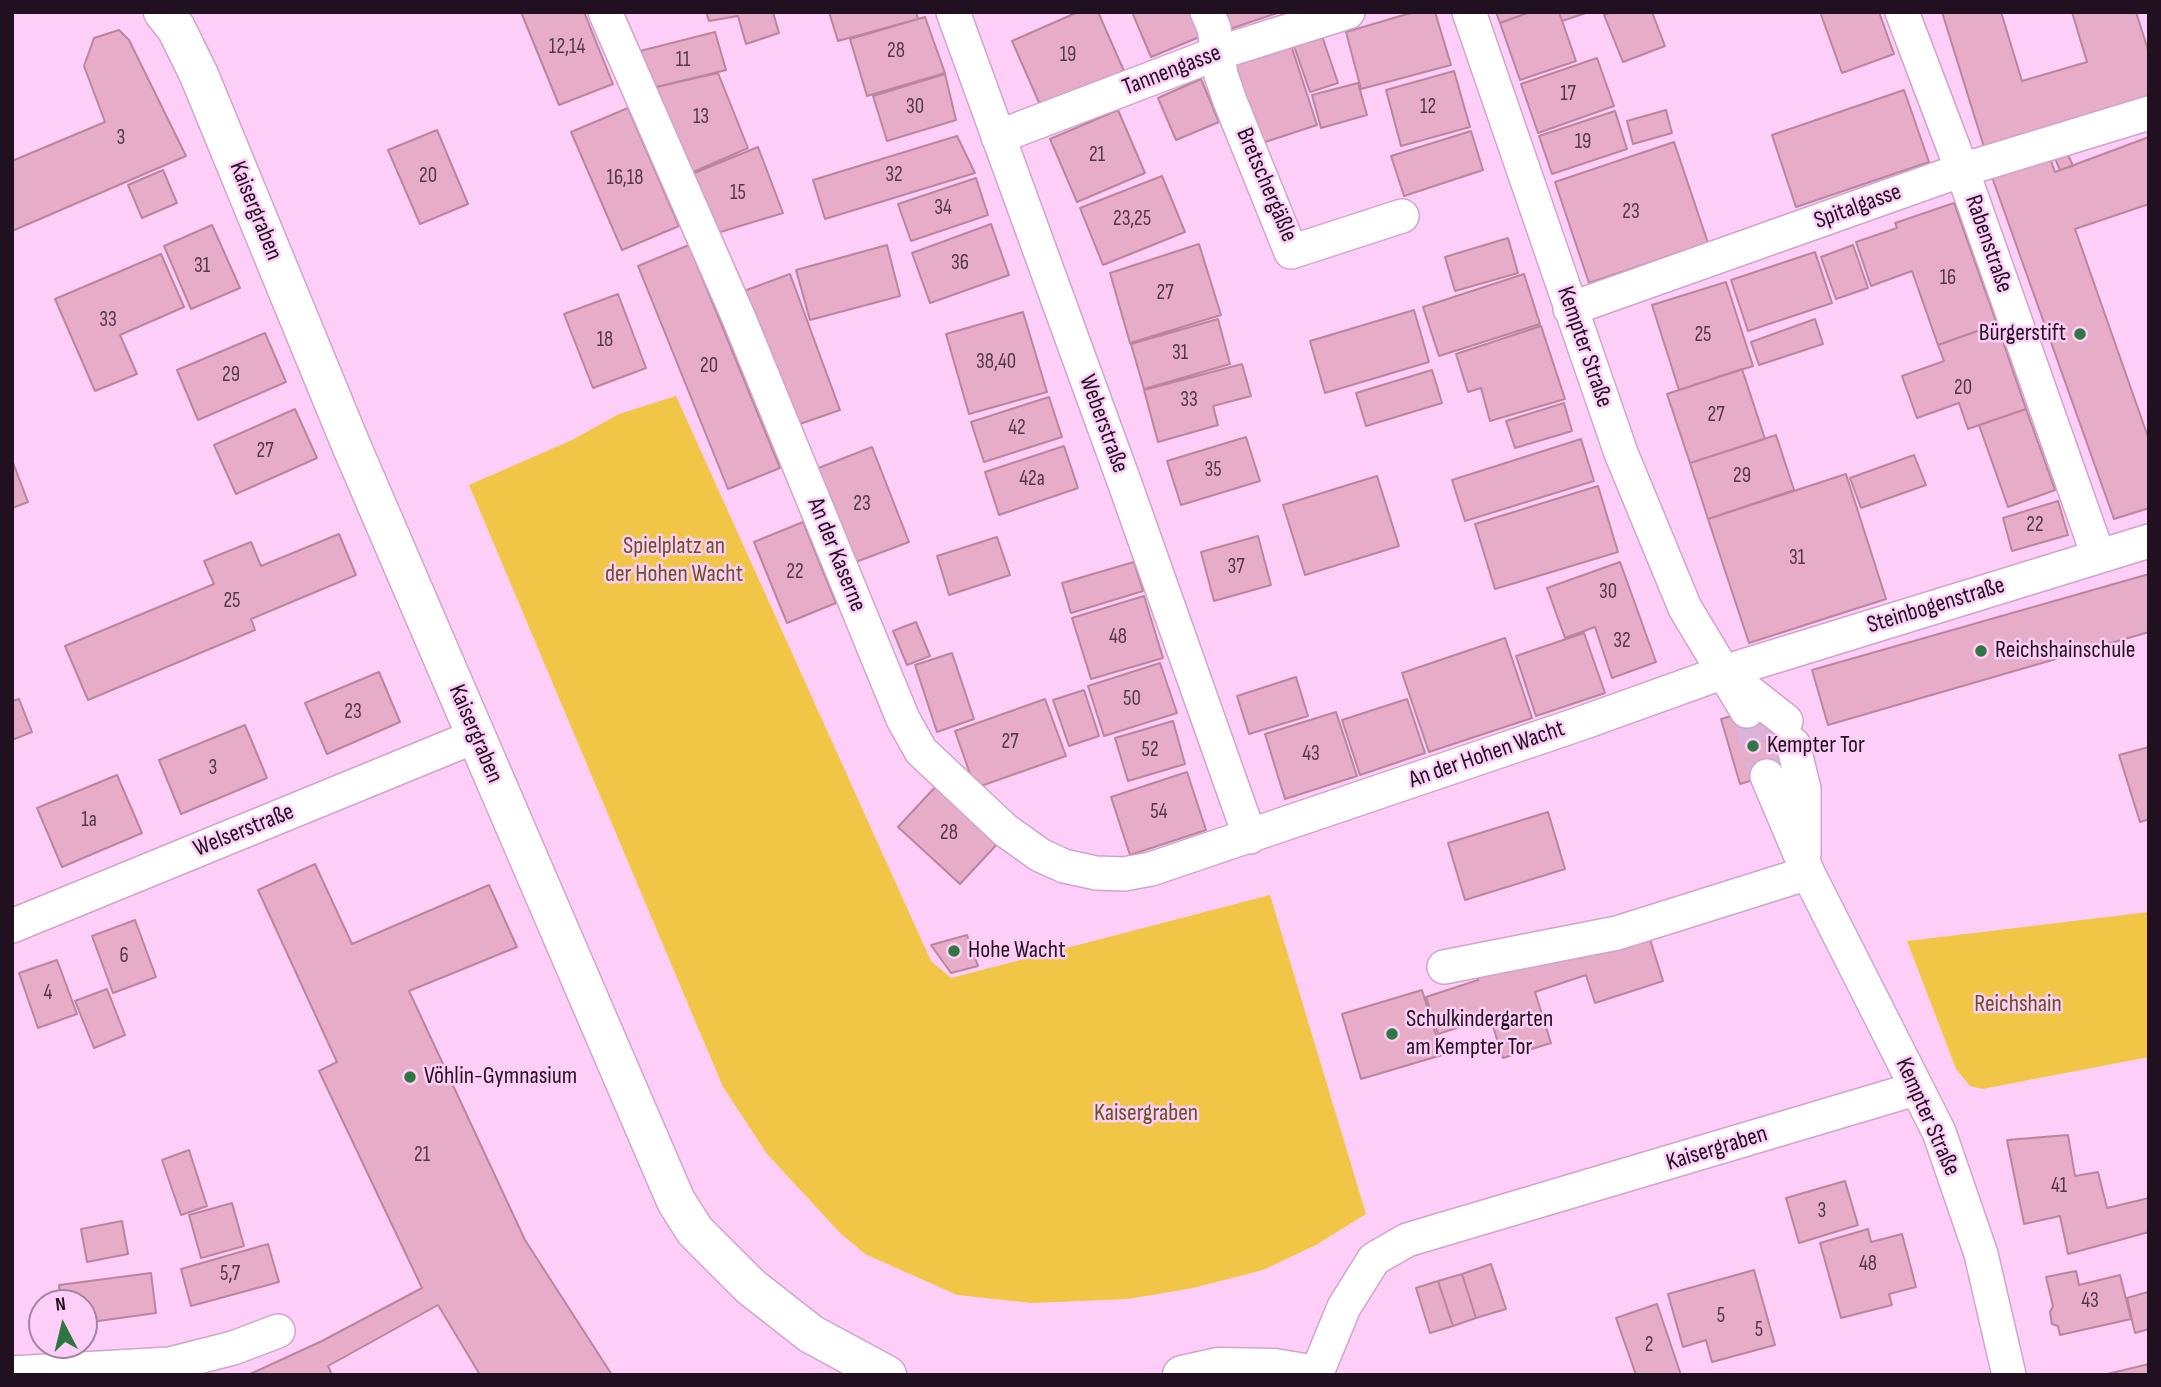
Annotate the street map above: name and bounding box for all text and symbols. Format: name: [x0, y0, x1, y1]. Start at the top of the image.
house number: 12,14: [549, 35, 585, 61]
house number: 28: [887, 39, 905, 65]
street label: Tannengasse: [1119, 39, 1225, 103]
house number: 19: [1060, 43, 1076, 69]
house number: 11: [676, 48, 690, 74]
house number: 17: [1560, 82, 1576, 108]
house number: 30: [906, 95, 924, 121]
house number: 12: [1420, 95, 1436, 121]
house number: 13: [693, 105, 709, 131]
street label: Bretschergäßle: [1229, 124, 1303, 246]
house number: 3: [117, 126, 125, 152]
house number: 19: [1575, 130, 1591, 156]
house number: 21: [1089, 143, 1105, 169]
street label: Kaisergraben: [222, 157, 288, 265]
house number: 32: [885, 163, 903, 189]
house number: 20: [419, 164, 437, 190]
house number: 16,18: [607, 166, 643, 192]
street label: Spitalgasse: [1810, 178, 1906, 236]
house number: 15: [730, 181, 746, 207]
street label: Rabenstraße: [1958, 191, 2018, 297]
house number: 34: [934, 196, 952, 222]
house number: 23: [1622, 200, 1640, 226]
house number: 23,25: [1113, 207, 1151, 233]
house number: 36: [951, 251, 969, 277]
house number: 31: [194, 254, 210, 280]
house number: 16: [1940, 266, 1956, 292]
house number: 27: [1156, 281, 1174, 307]
street label: Kempter Straße: [1550, 283, 1618, 411]
house number: 33: [99, 308, 117, 334]
place label: Bürgerstift: [1979, 320, 2066, 348]
house number: 25: [1694, 323, 1712, 349]
marker: Bürgerstift: [2072, 326, 2088, 342]
house number: 18: [597, 328, 613, 354]
house number: 31: [1172, 341, 1188, 367]
house number: 38,40: [976, 350, 1016, 376]
house number: 20: [700, 354, 718, 380]
house number: 29: [222, 363, 240, 389]
street label: Weberstraße: [1072, 371, 1134, 477]
house number: 20: [1954, 376, 1972, 402]
house number: 33: [1180, 388, 1198, 414]
house number: 27: [1707, 403, 1725, 429]
house number: 42: [1008, 416, 1026, 442]
house number: 27: [256, 439, 274, 465]
house number: 35: [1204, 458, 1222, 484]
house number: 29: [1733, 464, 1751, 490]
house number: 42a: [1019, 467, 1045, 493]
house number: 23: [853, 492, 871, 518]
street label: An der Kaserne: [800, 494, 872, 616]
house number: 22: [2026, 513, 2044, 539]
park label: Spielplatz an der Hohen Wacht: [605, 533, 743, 589]
house number: 31: [1789, 546, 1805, 572]
house number: 37: [1227, 555, 1245, 581]
house number: 22: [786, 560, 804, 586]
street label: Steinbogenstraße: [1864, 571, 2008, 641]
house number: 30: [1599, 580, 1617, 606]
house number: 25: [223, 589, 241, 615]
house number: 48: [1109, 625, 1127, 651]
house number: 32: [1613, 629, 1631, 655]
place label: Reichshainschule: [1995, 637, 2135, 665]
marker: Reichshainschule: [1973, 643, 1989, 659]
street label: Kaisergraben: [441, 680, 509, 788]
house number: 50: [1123, 687, 1141, 713]
house number: 23: [344, 700, 362, 726]
street label: An der Hohen Wacht: [1405, 715, 1569, 795]
house number: 27: [1001, 730, 1019, 756]
place label: Kempter Tor: [1767, 732, 1865, 760]
house number: 52: [1141, 738, 1159, 764]
marker: Kempter Tor: [1745, 738, 1761, 754]
house number: 43: [1302, 742, 1320, 768]
house number: 3: [209, 756, 217, 782]
street label: Welserstraße: [190, 798, 298, 864]
house number: 54: [1150, 800, 1168, 826]
house number: 1a: [81, 808, 97, 834]
house number: 28: [940, 821, 958, 847]
place label: Hohe Wacht: [968, 937, 1065, 965]
marker: Hohe Wacht: [946, 943, 962, 959]
house number: 6: [119, 944, 129, 970]
house number: 4: [44, 981, 52, 1007]
park label: Reichshain: [1974, 991, 2062, 1019]
place label: Schulkindergarten am Kempter Tor: [1406, 1006, 1553, 1062]
marker: Schulkindergarten am Kempter Tor: [1384, 1026, 1400, 1042]
street label: Kempter Straße: [1888, 1054, 1966, 1180]
place label: Vöhlin-Gymnasium: [424, 1063, 577, 1091]
marker: Vöhlin-Gymnasium: [402, 1069, 418, 1085]
park label: Kaisergraben: [1094, 1100, 1198, 1128]
street label: Kaisergraben: [1663, 1120, 1771, 1178]
house number: 21: [414, 1143, 430, 1169]
house number: 41: [2051, 1174, 2067, 1200]
house number: 3: [1818, 1199, 1826, 1225]
house number: 48: [1859, 1252, 1877, 1278]
house number: 5,7: [220, 1262, 240, 1288]
north arrow: [28, 1289, 98, 1359]
house number: 43: [2081, 1289, 2099, 1315]
text: N: [54, 1293, 67, 1317]
house number: 5: [1717, 1304, 1725, 1330]
house number: 5: [1755, 1318, 1763, 1344]
house number: 2: [1645, 1333, 1653, 1359]

